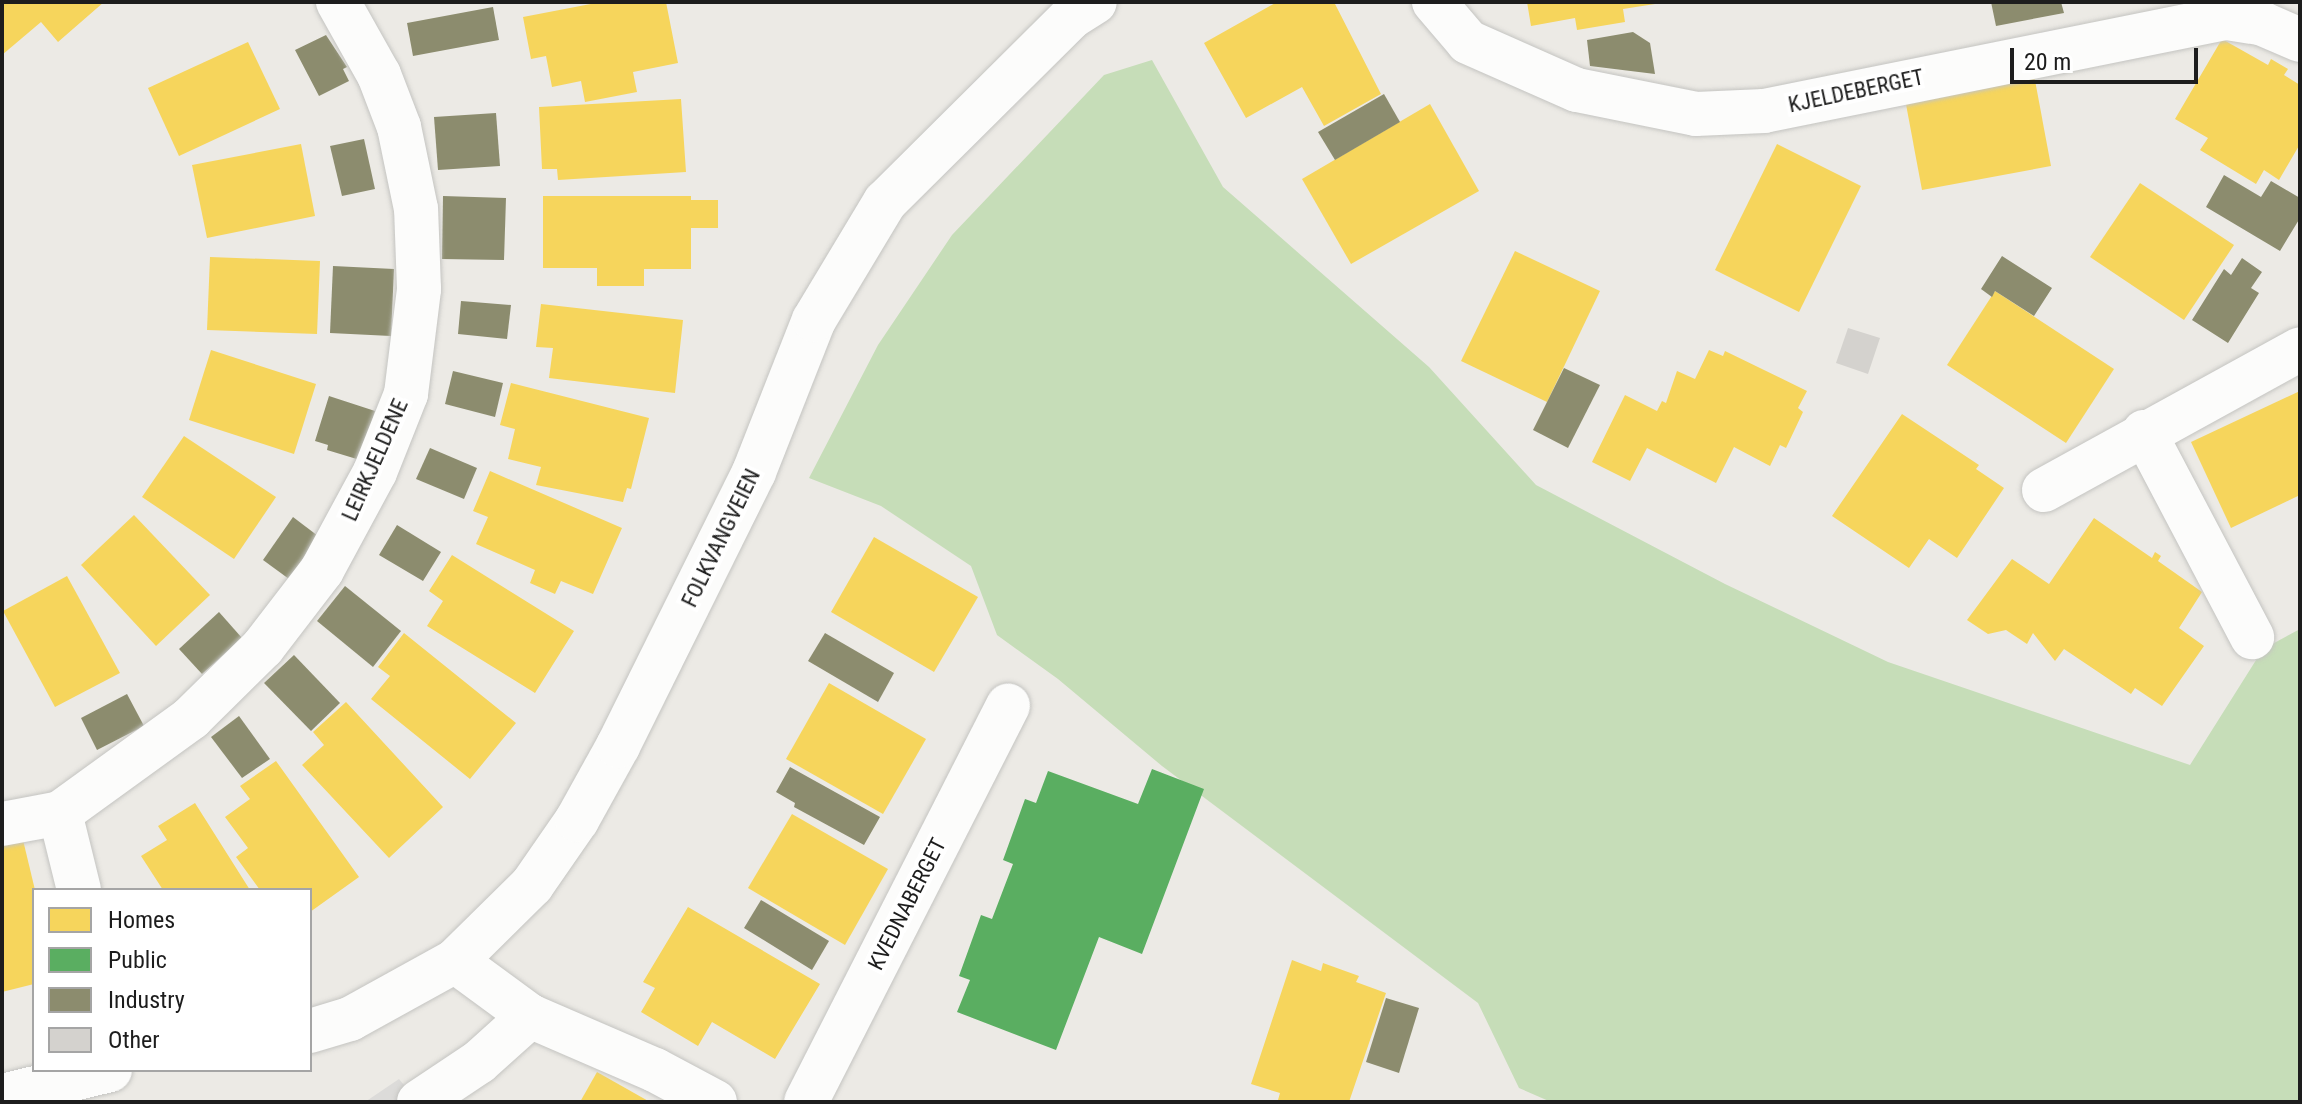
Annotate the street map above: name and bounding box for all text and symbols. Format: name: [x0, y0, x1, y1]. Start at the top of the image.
scale bar: [2014, 32, 2202, 82]
text: 20 m: [2024, 48, 2071, 76]
street label: KJELDEBERGET: [1786, 64, 1926, 118]
street label: LEIRKJELDENE: [336, 395, 414, 525]
street label: FOLKVANGVEIEN: [676, 465, 766, 611]
street label: KVEDNABERGET: [862, 834, 952, 974]
legend: [32, 888, 312, 1072]
text: Homes: [108, 906, 175, 934]
text: Public: [108, 946, 167, 974]
text: Industry: [108, 986, 185, 1014]
text: Other: [108, 1026, 160, 1054]

